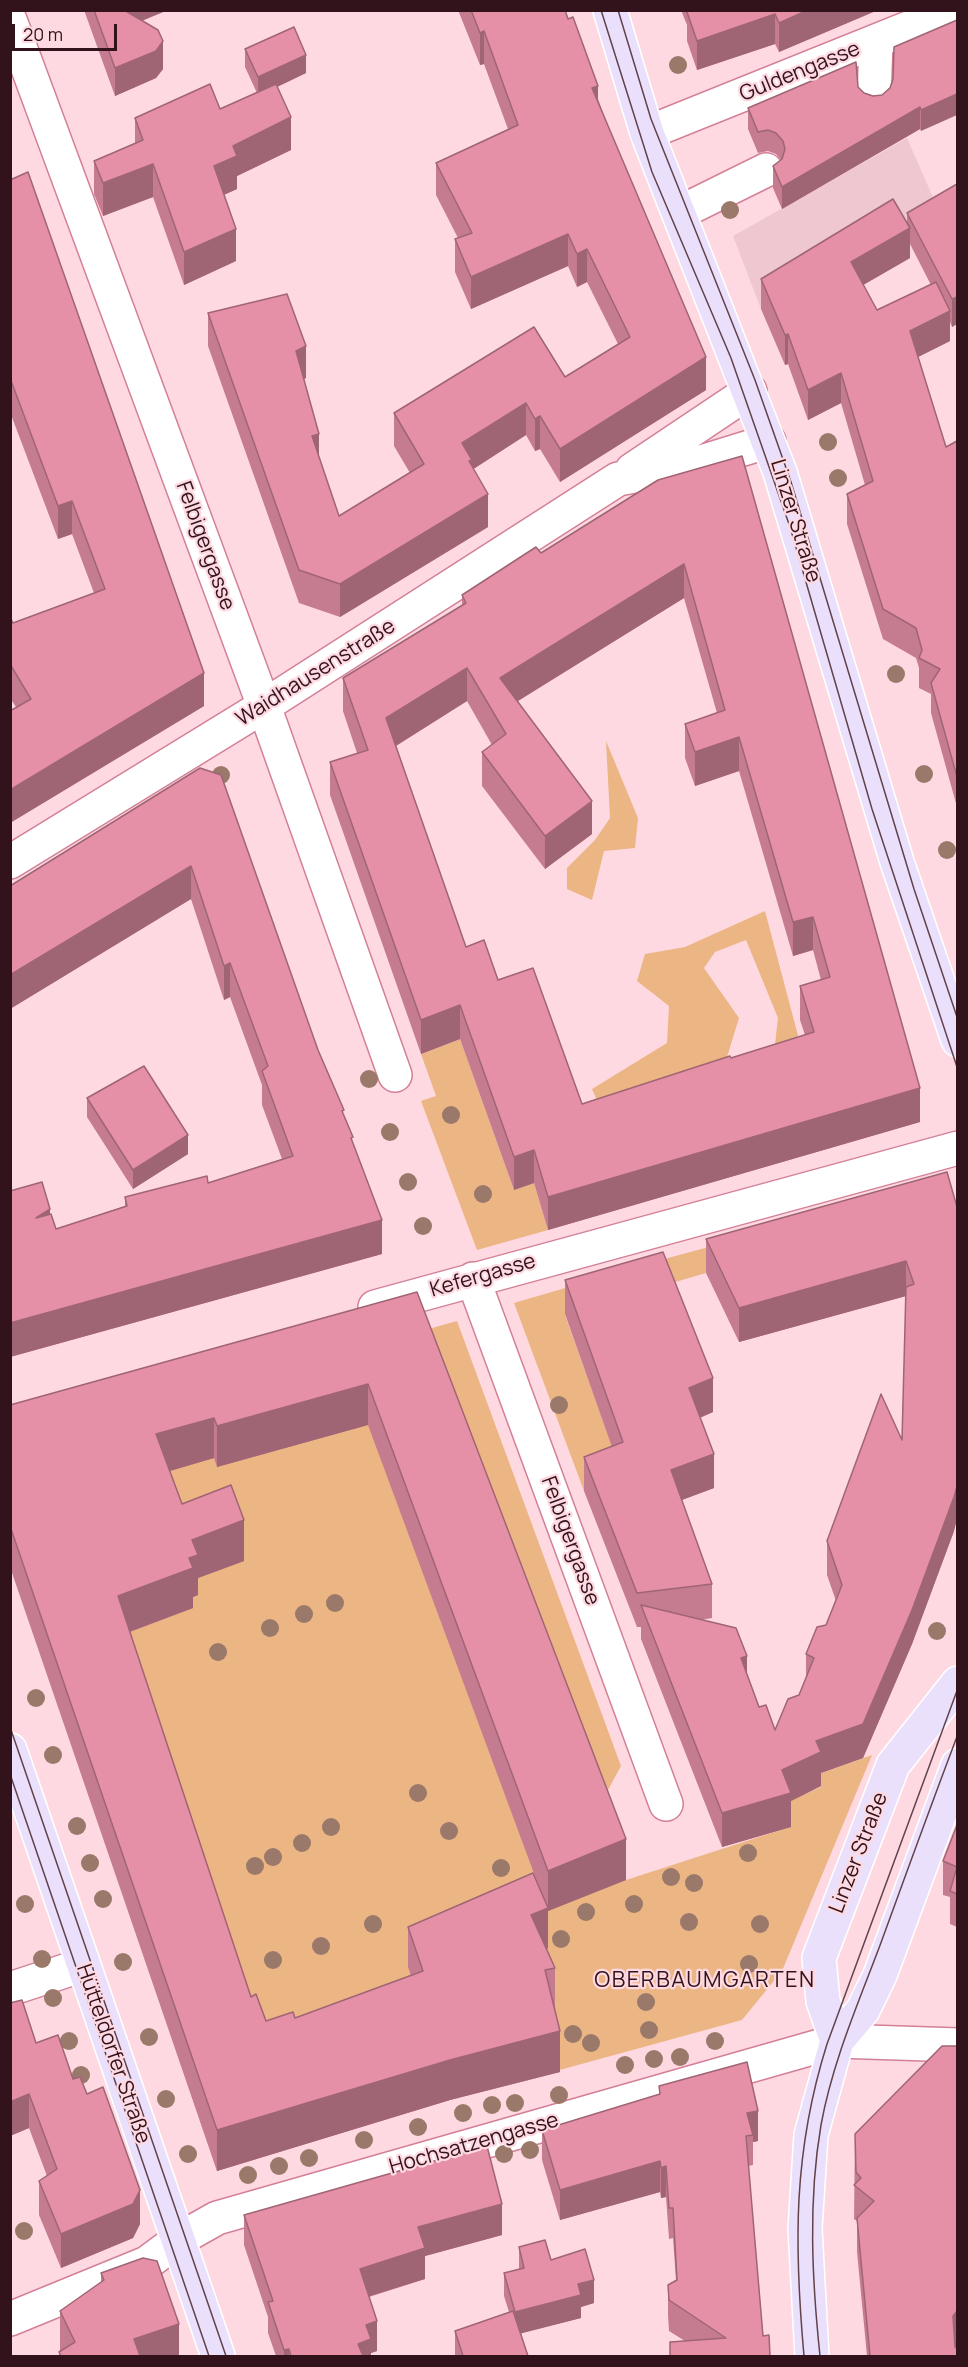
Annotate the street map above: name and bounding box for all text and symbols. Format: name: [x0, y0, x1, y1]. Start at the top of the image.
scale bar: [15, 12, 120, 50]
text: 20 m: [23, 22, 63, 46]
street label: Guldengasse: [736, 36, 864, 108]
street label: Linzer Straße: [764, 456, 826, 586]
street label: Felbigergasse: [170, 478, 240, 614]
street label: Waidhausenstraße: [232, 614, 400, 732]
street label: Kefergasse: [427, 1249, 539, 1303]
street label: Felbigergasse: [535, 1473, 605, 1609]
street label: Linzer Straße: [824, 1789, 894, 1917]
street label: Hütteldorfer Straße: [70, 1961, 156, 2147]
district label: OBERBAUMGARTEN: [594, 1968, 816, 1994]
street label: Hochsatzengasse: [386, 2108, 562, 2180]

